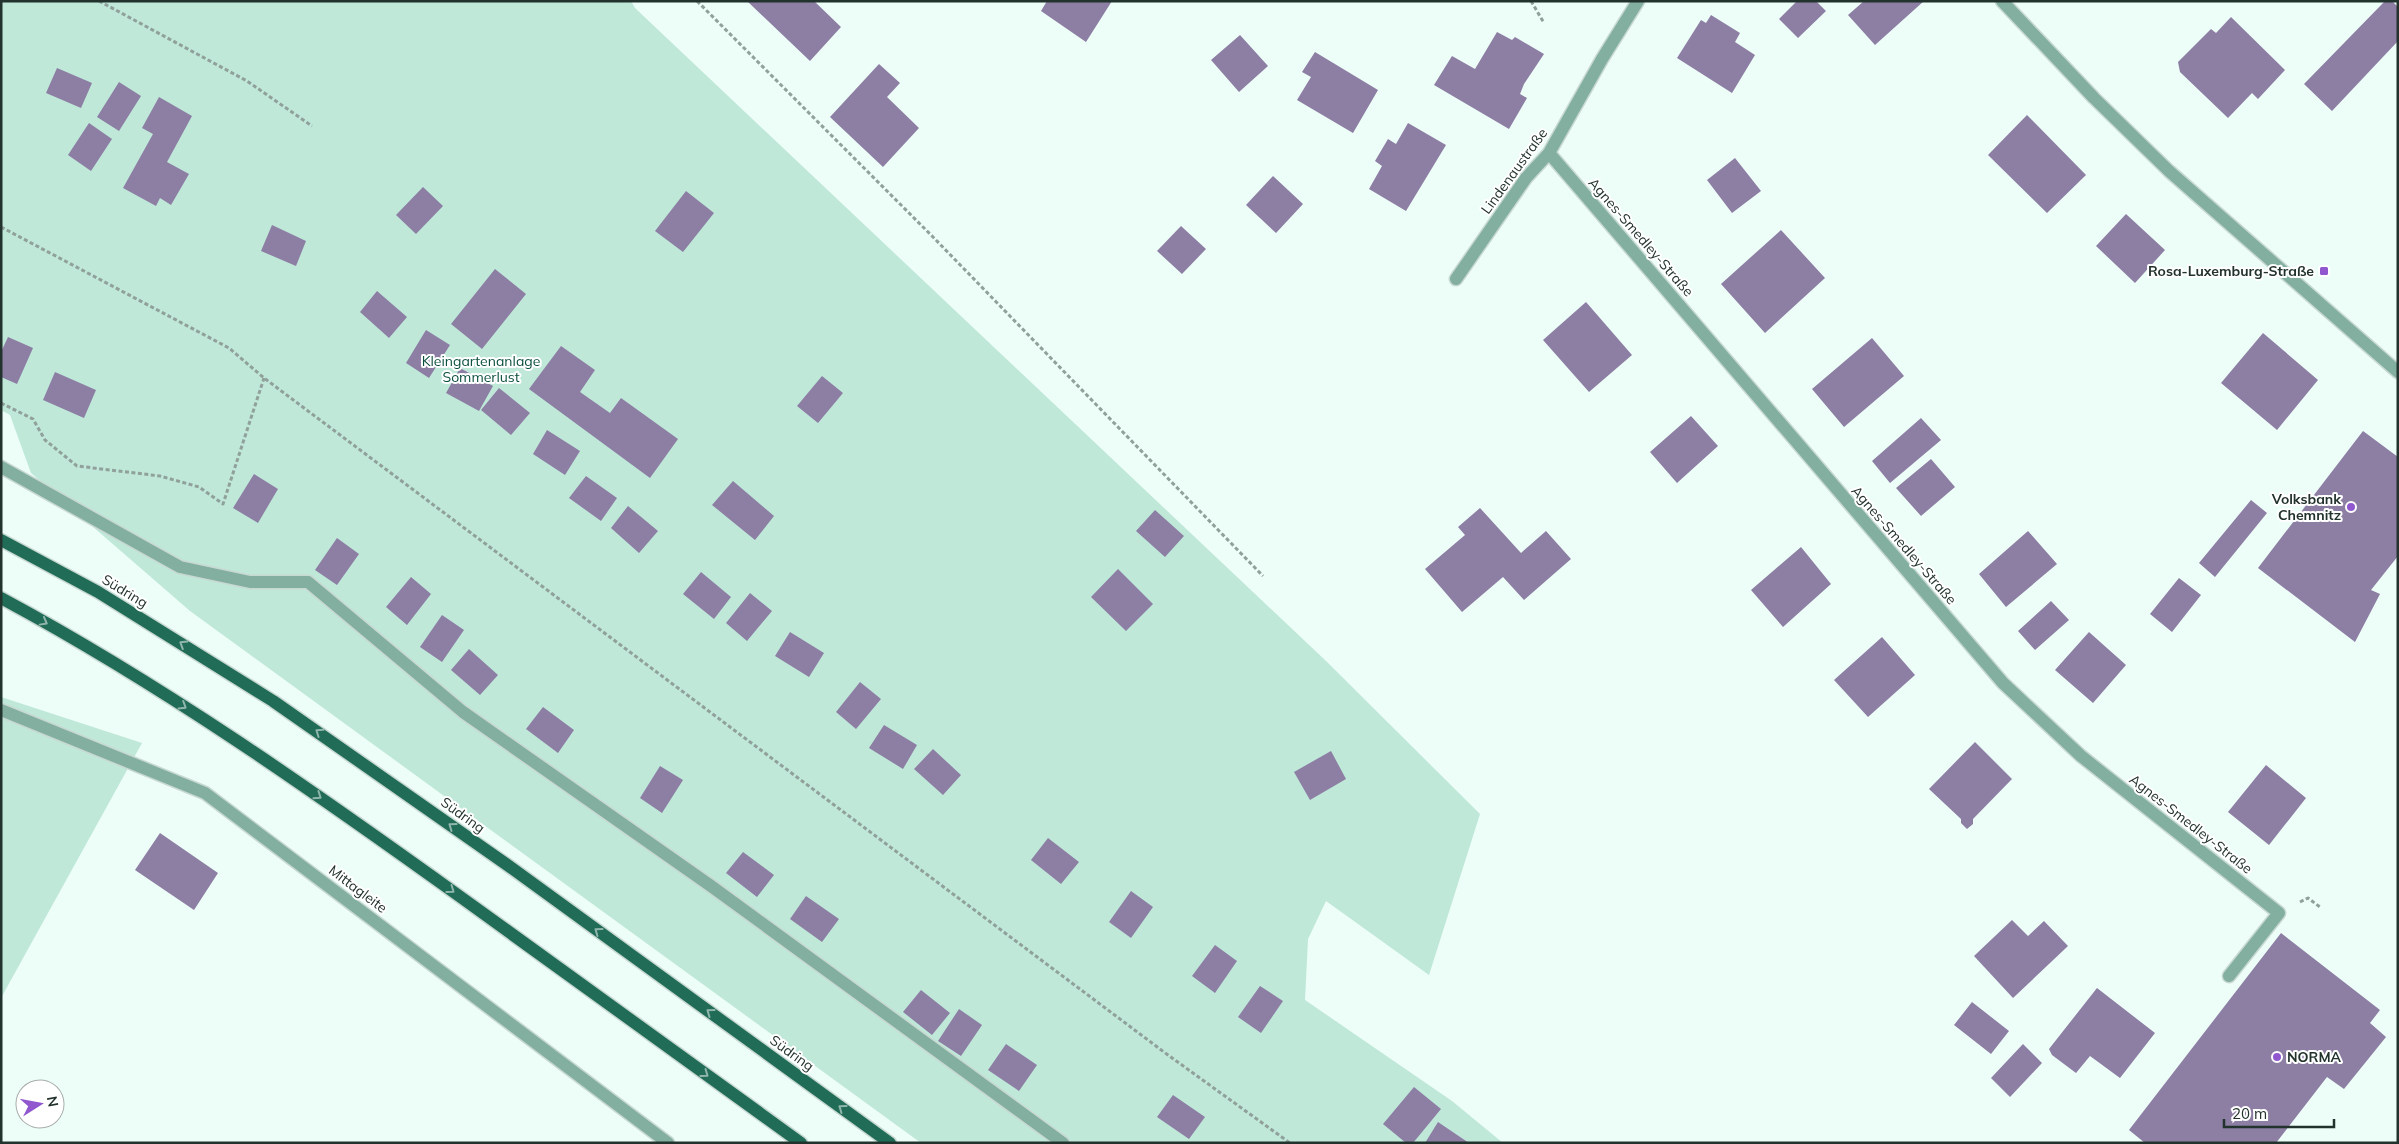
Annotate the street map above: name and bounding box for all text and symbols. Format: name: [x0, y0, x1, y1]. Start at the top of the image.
street label: Lindenaustraße: [1477, 125, 1551, 217]
street label: Agnes-Smedley-Straße: [1585, 174, 1697, 300]
place label: Rosa-Luxemburg-Straße: [2148, 262, 2314, 280]
marker: Rosa-Luxemburg-Straße: [2318, 265, 2330, 277]
park label: Kleingartenanlage Sommerlust: [422, 352, 540, 386]
street label: Agnes-Smedley-Straße: [1848, 482, 1960, 608]
place label: Volksbank Chemnitz: [2271, 490, 2341, 524]
marker: Volksbank Chemnitz: [2345, 501, 2357, 513]
street label: Südring: [99, 570, 151, 612]
one-way arrow: [39, 616, 48, 626]
one-way arrow: [180, 640, 189, 650]
one-way arrow: [177, 700, 186, 709]
one-way arrow: [316, 729, 325, 738]
street label: Agnes-Smedley-Straße: [2126, 770, 2256, 878]
one-way arrow: [313, 789, 322, 799]
street label: Südring: [437, 793, 489, 837]
one-way arrow: [448, 823, 458, 832]
street label: Mittagleite: [325, 861, 391, 917]
one-way arrow: [445, 884, 455, 893]
one-way arrow: [594, 928, 604, 937]
one-way arrow: [706, 1009, 716, 1018]
street label: Südring: [766, 1031, 818, 1075]
place label: NORMA: [2287, 1048, 2342, 1066]
marker: NORMA: [2271, 1051, 2283, 1063]
one-way arrow: [699, 1068, 709, 1077]
north arrow: [15, 1079, 65, 1129]
text: N: [43, 1095, 63, 1108]
scale bar: [2224, 1096, 2334, 1128]
text: 20 m: [2232, 1104, 2267, 1123]
one-way arrow: [838, 1105, 848, 1114]

